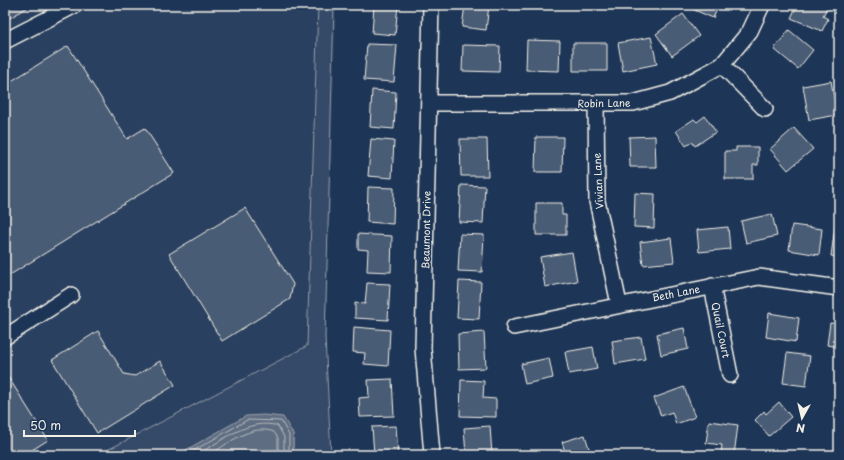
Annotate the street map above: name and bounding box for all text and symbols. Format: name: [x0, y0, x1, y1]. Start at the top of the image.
street label: Robin Lane: [577, 95, 631, 110]
street label: Vivian Lane: [589, 152, 606, 210]
street label: Beaumont Drive: [417, 191, 434, 269]
street label: Beth Lane: [651, 280, 701, 304]
street label: Quail Court: [708, 301, 735, 359]
north arrow: [782, 398, 822, 438]
scale bar: [24, 412, 135, 438]
text: 50 m: [30, 416, 61, 434]
text: N: [795, 419, 806, 437]

